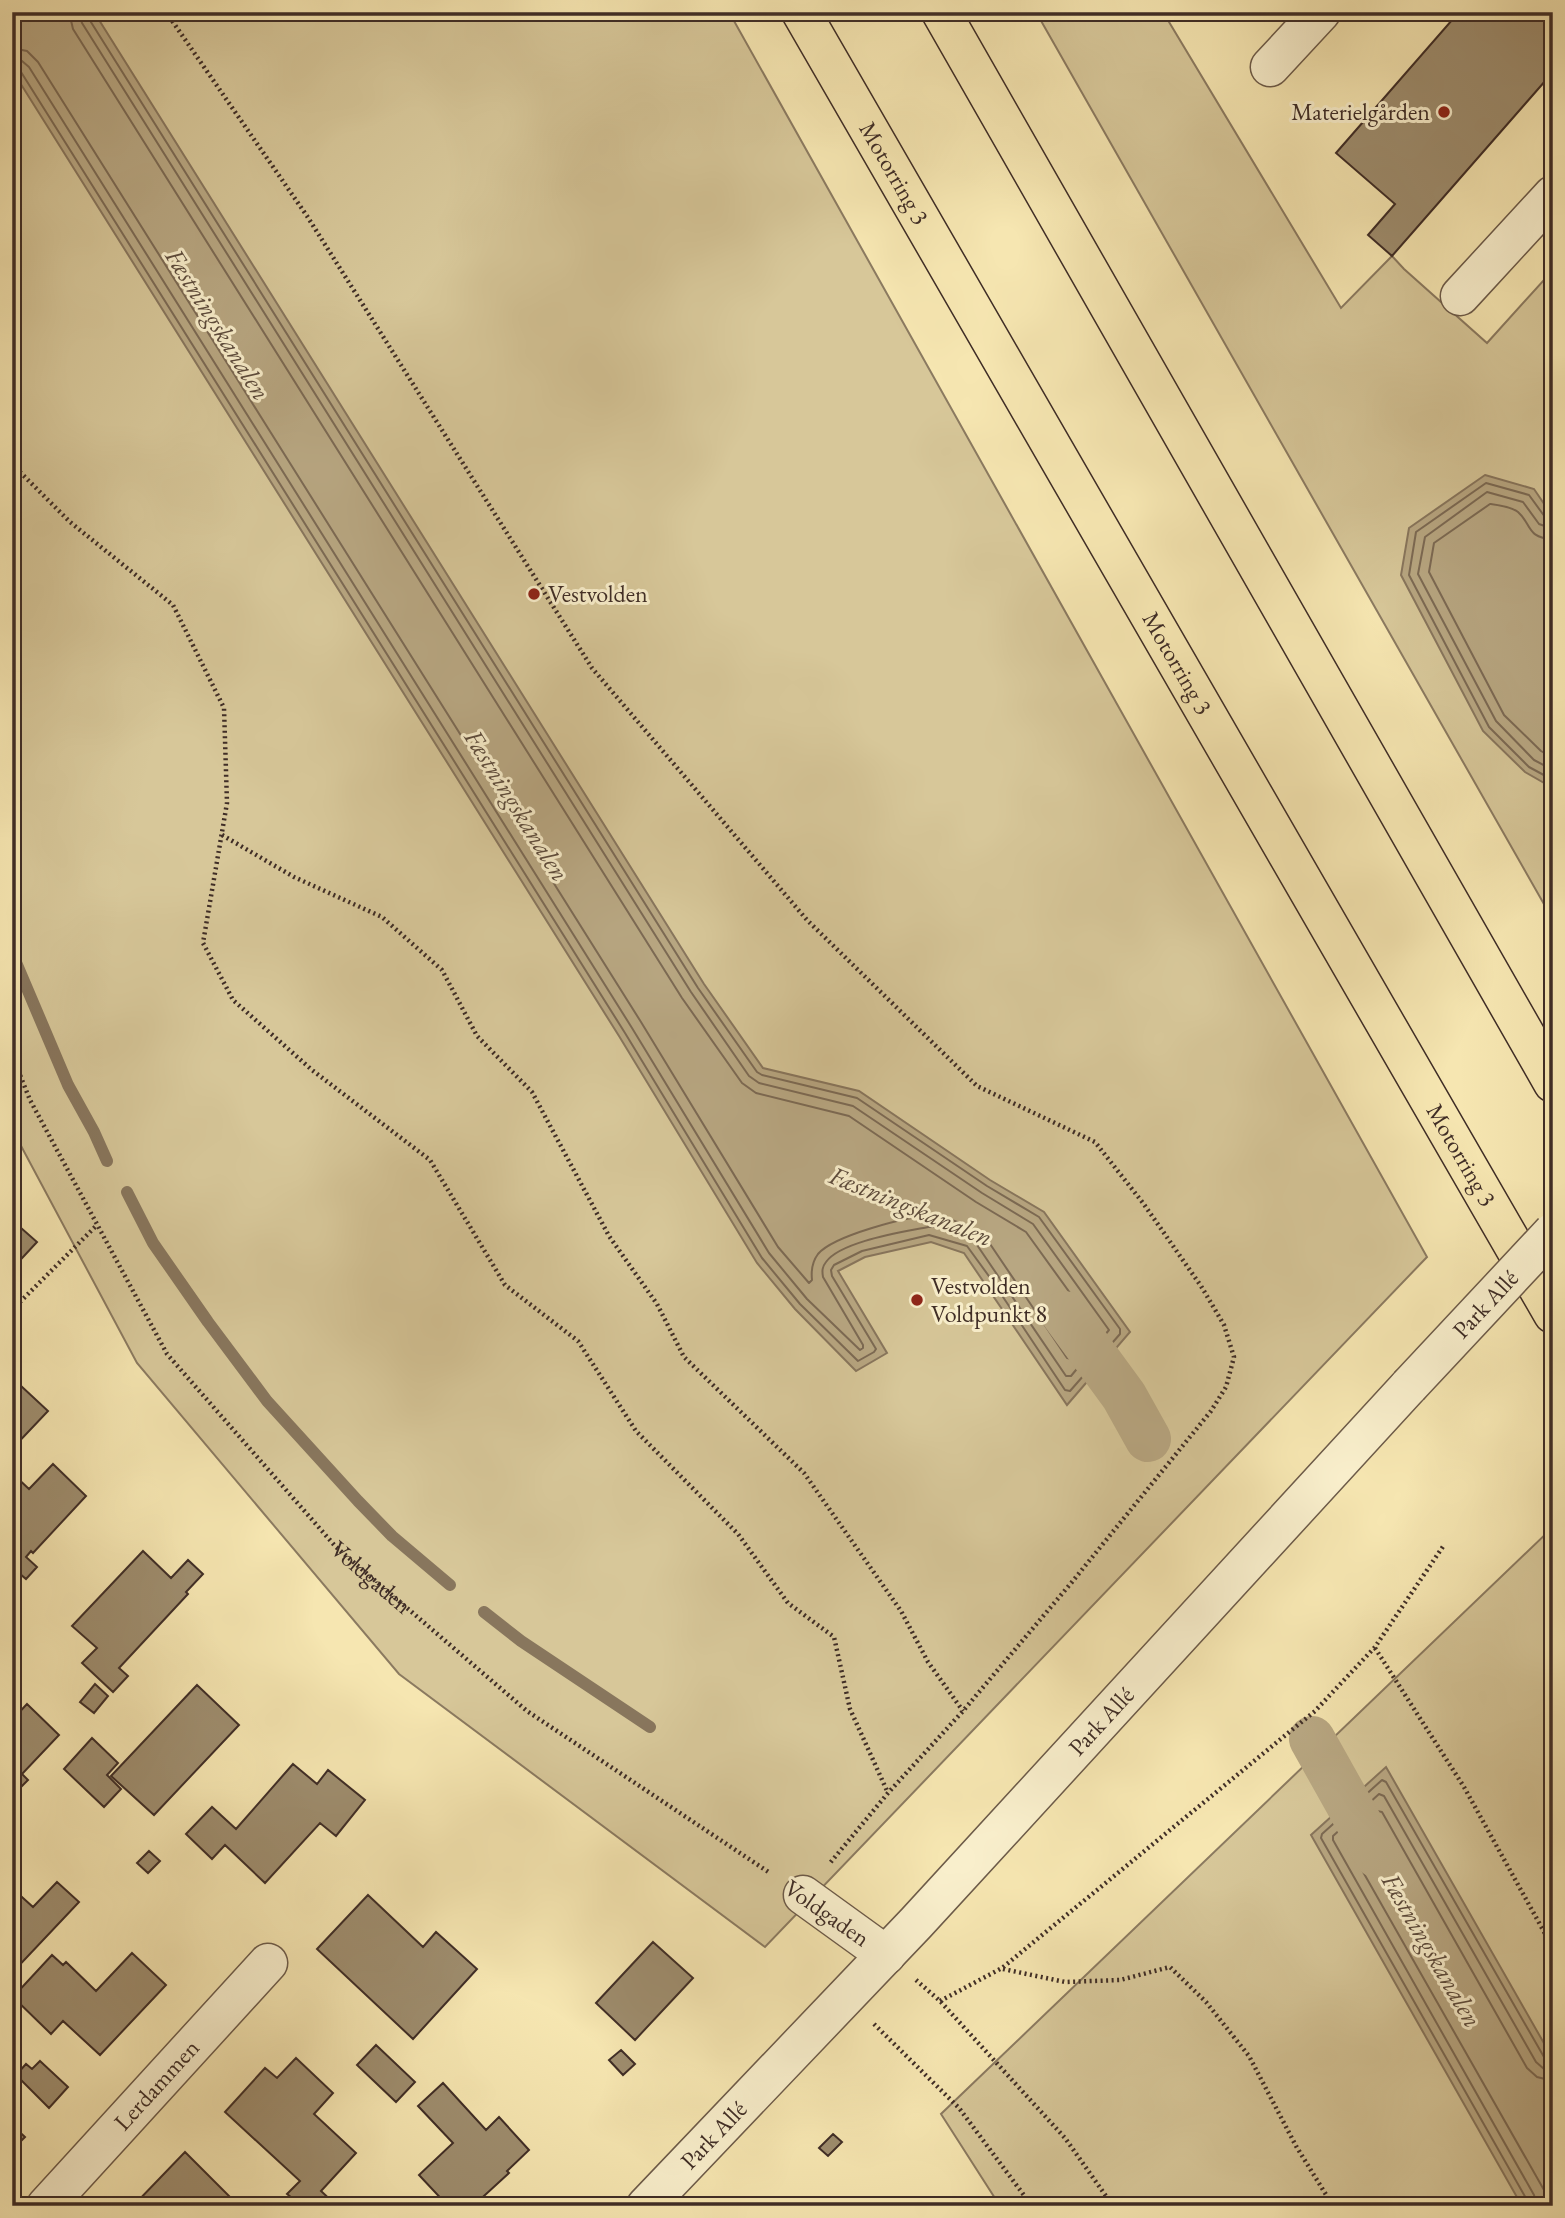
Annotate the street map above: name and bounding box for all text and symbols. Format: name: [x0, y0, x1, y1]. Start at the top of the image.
place label: Materielgården: [1291, 96, 1430, 127]
marker: Materielgården: [1436, 104, 1452, 120]
street label: Motorring 3: [853, 116, 936, 230]
water label: Fæstningskanalen: [157, 241, 278, 406]
place label: Vestvolden: [548, 578, 648, 609]
marker: Vestvolden: [526, 586, 542, 602]
street label: Motorring 3: [1136, 606, 1219, 720]
water label: Fæstningskanalen: [456, 722, 577, 887]
street label: Motorring 3: [1420, 1098, 1504, 1212]
water label: Fæstningskanalen: [824, 1157, 998, 1254]
street label: Park Allé: [1445, 1263, 1525, 1345]
place label: Vestvolden Voldpunkt 8: [931, 1270, 1047, 1329]
marker: Vestvolden Voldpunkt 8: [909, 1292, 925, 1308]
street label: Voldgaden: [324, 1533, 419, 1621]
street label: Park Allé: [1061, 1680, 1140, 1762]
water label: Fæstningskanalen: [1374, 1866, 1490, 2033]
street label: Voldgaden: [779, 1872, 876, 1953]
street label: Lerdammen: [107, 2032, 206, 2137]
street label: Park Allé: [673, 2094, 753, 2176]

